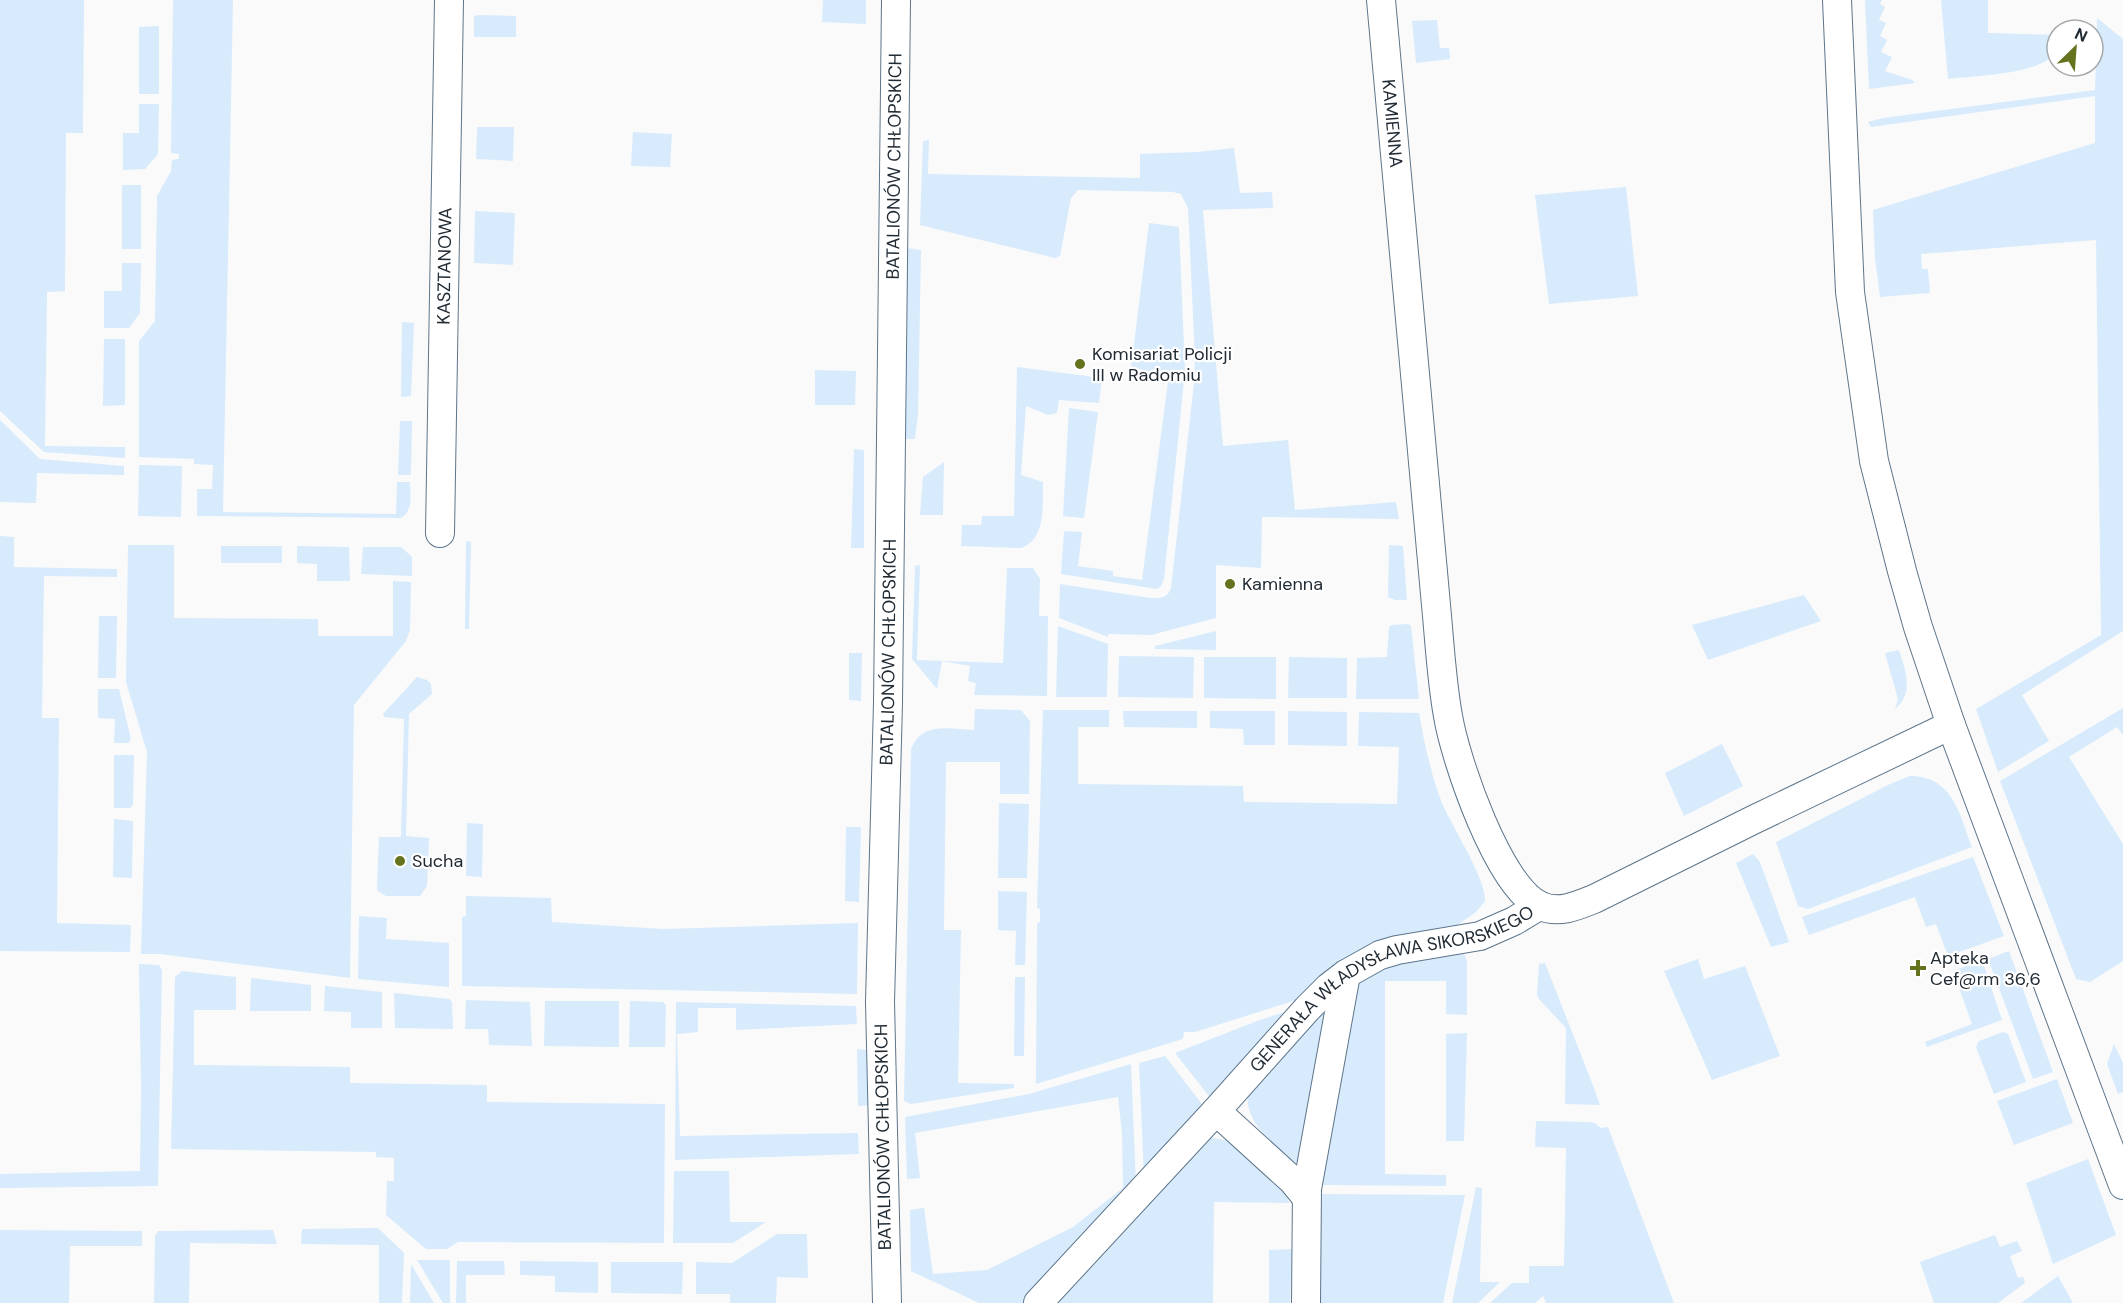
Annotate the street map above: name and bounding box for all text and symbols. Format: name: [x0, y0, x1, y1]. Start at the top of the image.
north arrow: [2045, 18, 2105, 78]
text: N: [2071, 23, 2091, 47]
street label: BATALIONÓW CHŁOPSKICH: [881, 53, 907, 280]
street label: KAMIENNA: [1376, 78, 1408, 169]
street label: KASZTANOWA: [432, 207, 457, 325]
place label: Komisariat Policji III w Radomiu: [1092, 342, 1232, 387]
marker: Komisariat Policji III w Radomiu: [1073, 357, 1087, 371]
street label: BATALIONÓW CHŁOPSKICH: [874, 539, 902, 766]
place label: Kamienna: [1242, 572, 1323, 596]
marker: Kamienna: [1223, 577, 1237, 591]
place label: Sucha: [412, 849, 463, 873]
marker: Sucha: [393, 854, 407, 868]
street label: GENERAŁA WŁADYSŁAWA SIKORSKIEGO: [1244, 900, 1538, 1077]
place label: Apteka Cef@rm 36,6: [1930, 946, 2041, 991]
marker: Apteka Cef@rm 36,6: [1911, 961, 1925, 975]
street label: BATALIONÓW CHŁOPSKICH: [869, 1024, 897, 1250]

